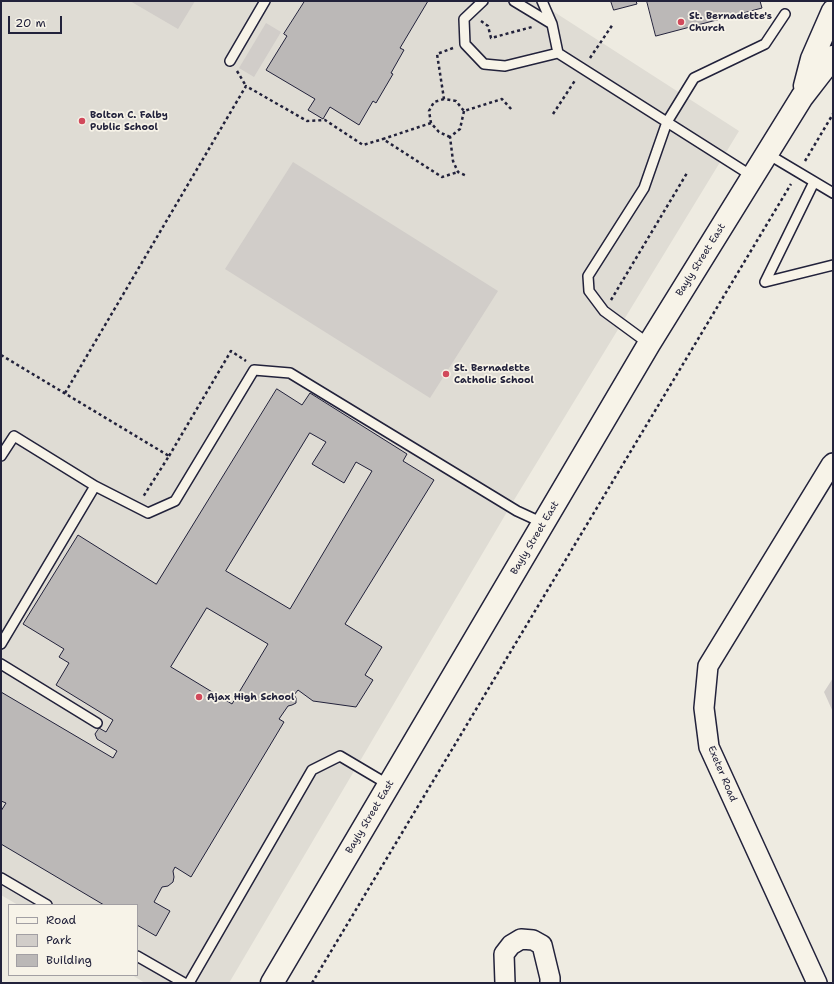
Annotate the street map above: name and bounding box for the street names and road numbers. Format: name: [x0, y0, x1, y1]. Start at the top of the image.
street label: Bayly Street East: [674, 221, 728, 299]
street label: Bayly Street East: [508, 499, 562, 577]
street label: Exeter Road: [705, 744, 739, 804]
street label: Bayly Street East: [343, 778, 397, 856]

